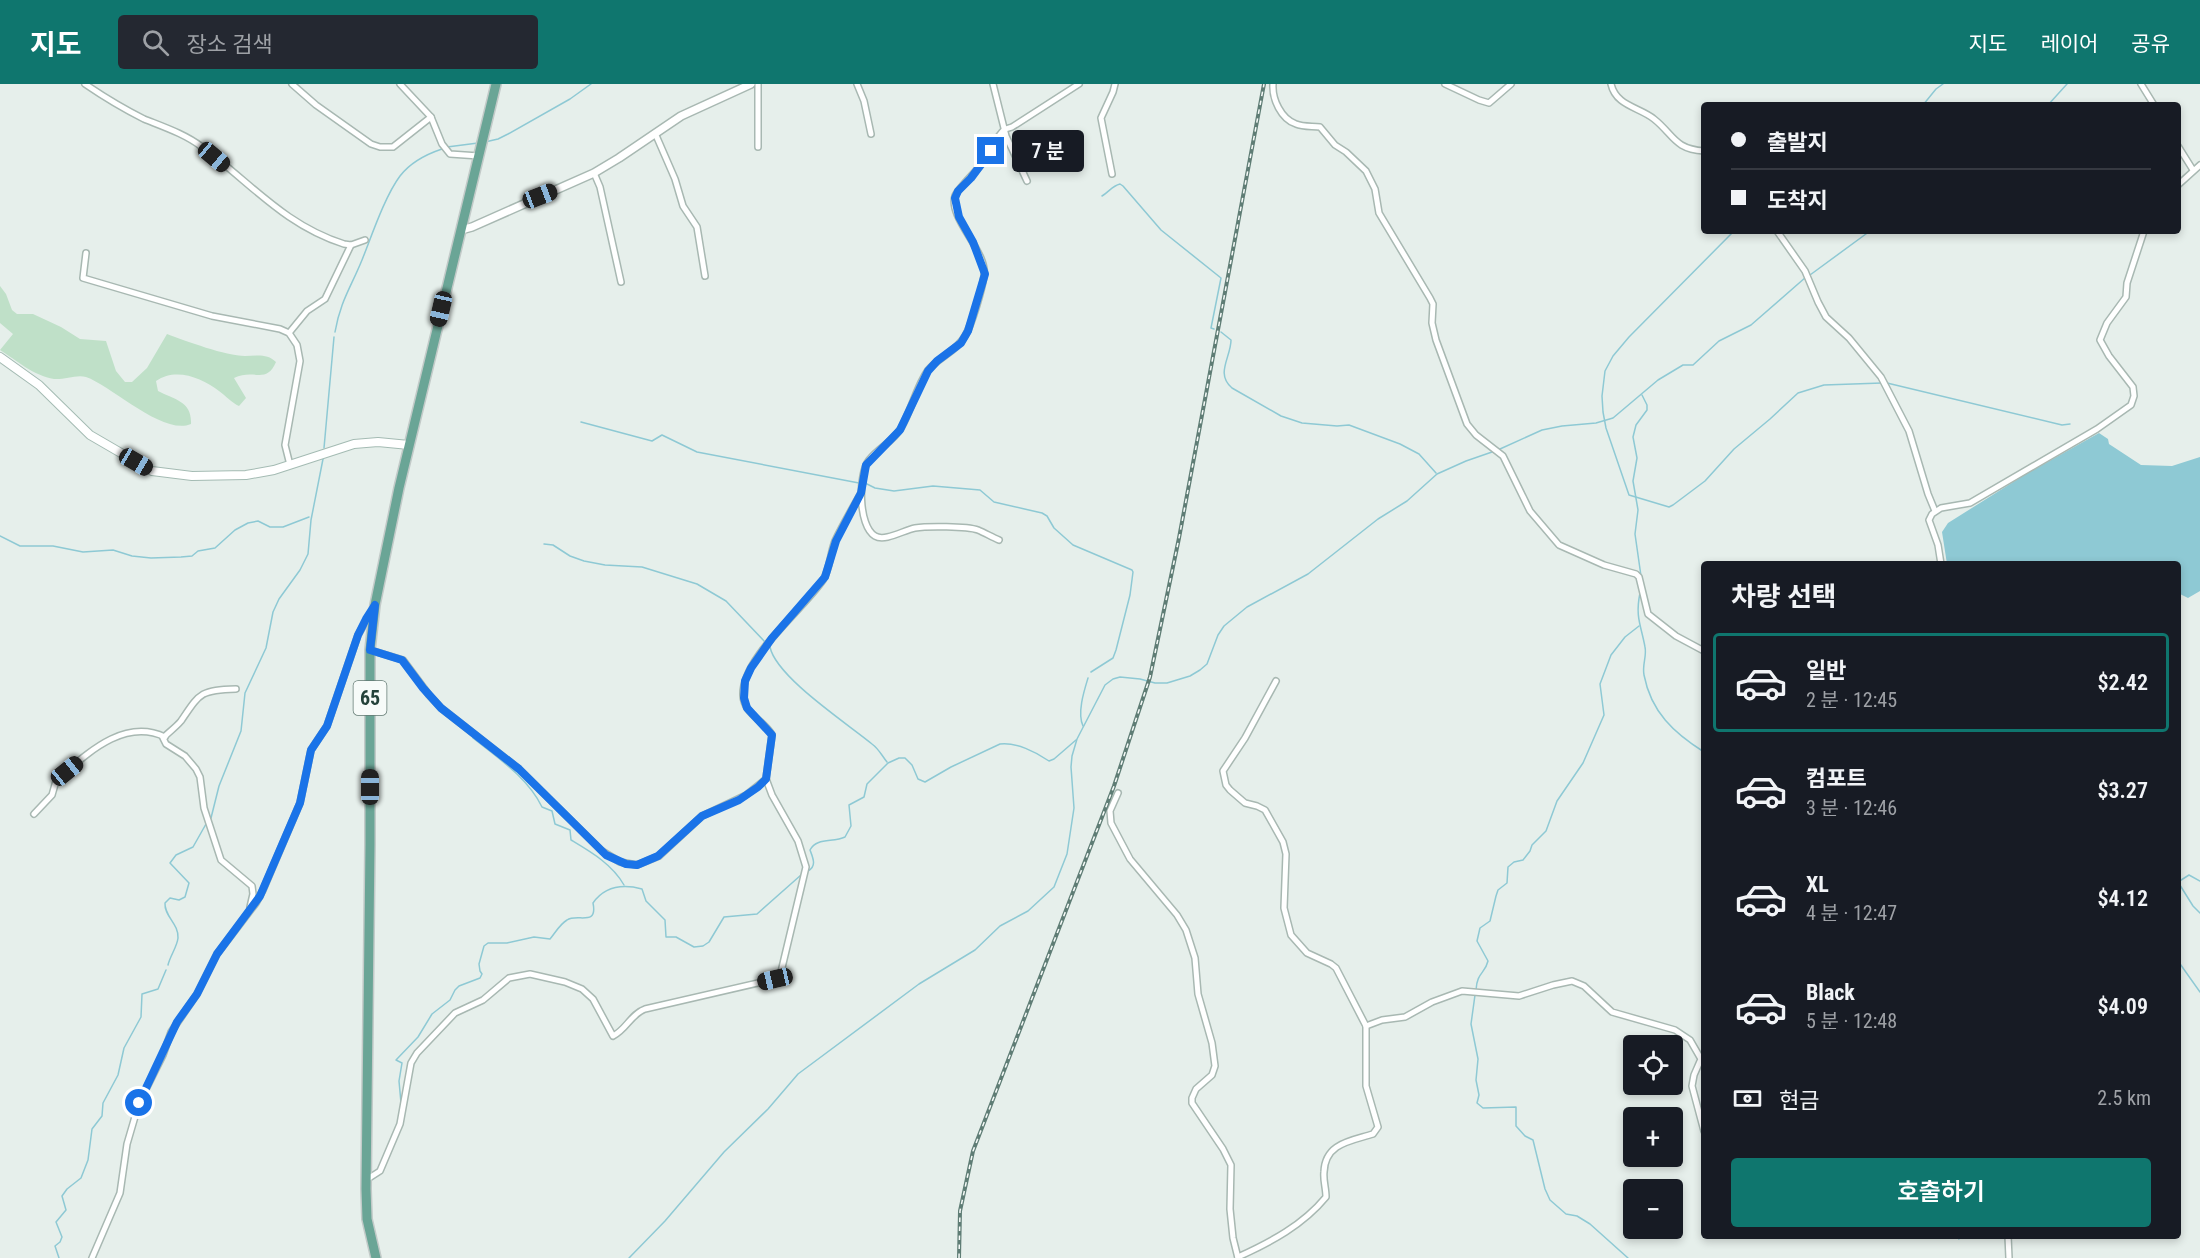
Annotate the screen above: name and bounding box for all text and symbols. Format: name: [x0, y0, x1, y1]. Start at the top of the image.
search box: [118, 15, 538, 69]
icon: search: [139, 26, 172, 59]
text: 지도: [30, 28, 82, 61]
text: 장소 검색: [187, 32, 273, 57]
text: 지도: [1969, 32, 2007, 56]
text: 레이어: [2040, 32, 2098, 56]
text: 공유: [2131, 32, 2170, 56]
callout: 7 분: [1012, 130, 1084, 172]
text: 출발지: [1767, 130, 1828, 155]
route end: [977, 137, 1004, 164]
car: [194, 139, 234, 175]
text: 7 분: [1031, 139, 1065, 163]
car: [520, 181, 560, 211]
text: 도착지: [1767, 188, 1828, 213]
car: [428, 289, 454, 329]
car: [116, 445, 156, 479]
text: 차량 선택: [1731, 581, 1837, 613]
icon: car: [1734, 656, 1788, 710]
text: 일반: [1806, 658, 1846, 683]
text: $2.42: [2097, 670, 2148, 695]
road number: 65: [354, 681, 386, 715]
text: 2 분 · 12:45: [1806, 688, 1897, 712]
car: [47, 753, 87, 789]
icon: car: [1734, 764, 1788, 818]
text: 컴포트: [1806, 766, 1867, 791]
car: [361, 769, 379, 805]
text: $3.27: [2097, 778, 2148, 803]
text: 3 분 · 12:46: [1806, 796, 1897, 820]
icon: car: [1734, 872, 1788, 926]
text: XL: [1806, 872, 1829, 897]
text: $4.12: [2097, 886, 2148, 911]
text: 4 분 · 12:47: [1806, 901, 1897, 925]
car: [755, 966, 795, 992]
icon: car: [1734, 980, 1788, 1034]
text: Black: [1806, 980, 1855, 1005]
text: $4.09: [2097, 994, 2148, 1019]
text: 5 분 · 12:48: [1806, 1009, 1897, 1033]
map controls: [1623, 1035, 1683, 1239]
button: locate: [1623, 1035, 1683, 1095]
icon: cash: [1731, 1082, 1764, 1115]
text: 2.5 km: [2097, 1086, 2151, 1110]
text: 현금: [1779, 1088, 1819, 1113]
route start: [125, 1089, 152, 1116]
button: +: [1623, 1107, 1683, 1167]
button: 호출하기: [1731, 1158, 2151, 1227]
button: −: [1623, 1179, 1683, 1239]

